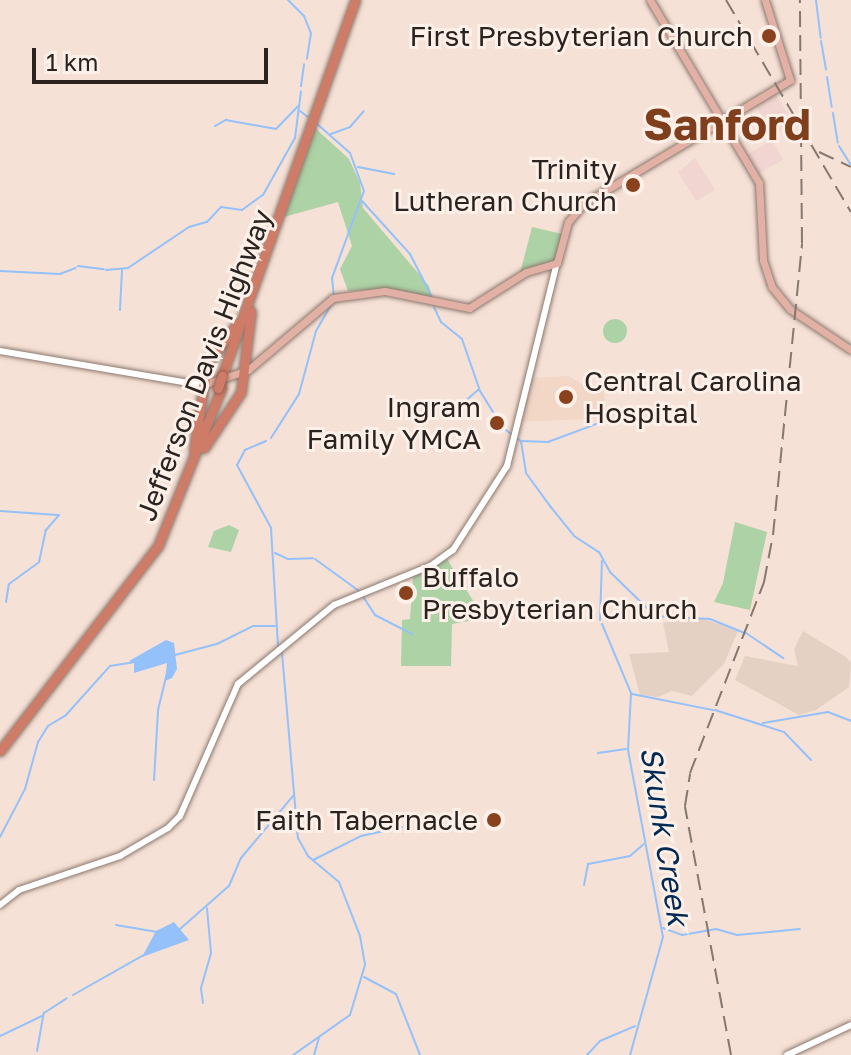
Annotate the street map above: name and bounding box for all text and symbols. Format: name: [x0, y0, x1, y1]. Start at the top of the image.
place label: First Presbyterian Church: [409, 19, 753, 53]
marker: First Presbyterian Church: [760, 27, 778, 45]
scale bar: [36, 32, 272, 82]
text: 1 km: [46, 47, 98, 76]
district label: Sanford: [643, 98, 811, 150]
place label: Trinity Lutheran Church: [393, 152, 617, 218]
marker: Trinity Lutheran Church: [624, 176, 642, 194]
street label: Jefferson Davis Highway: [129, 205, 279, 525]
place label: Central Carolina Hospital: [584, 364, 802, 430]
marker: Central Carolina Hospital: [555, 386, 577, 408]
place label: Ingram Family YMCA: [306, 390, 481, 456]
marker: Ingram Family YMCA: [488, 414, 506, 432]
place label: Buffalo Presbyterian Church: [422, 560, 697, 626]
marker: Buffalo Presbyterian Church: [397, 584, 415, 602]
water label: Skunk Creek: [633, 744, 697, 928]
place label: Faith Tabernacle: [255, 803, 478, 837]
marker: Faith Tabernacle: [485, 811, 503, 829]

